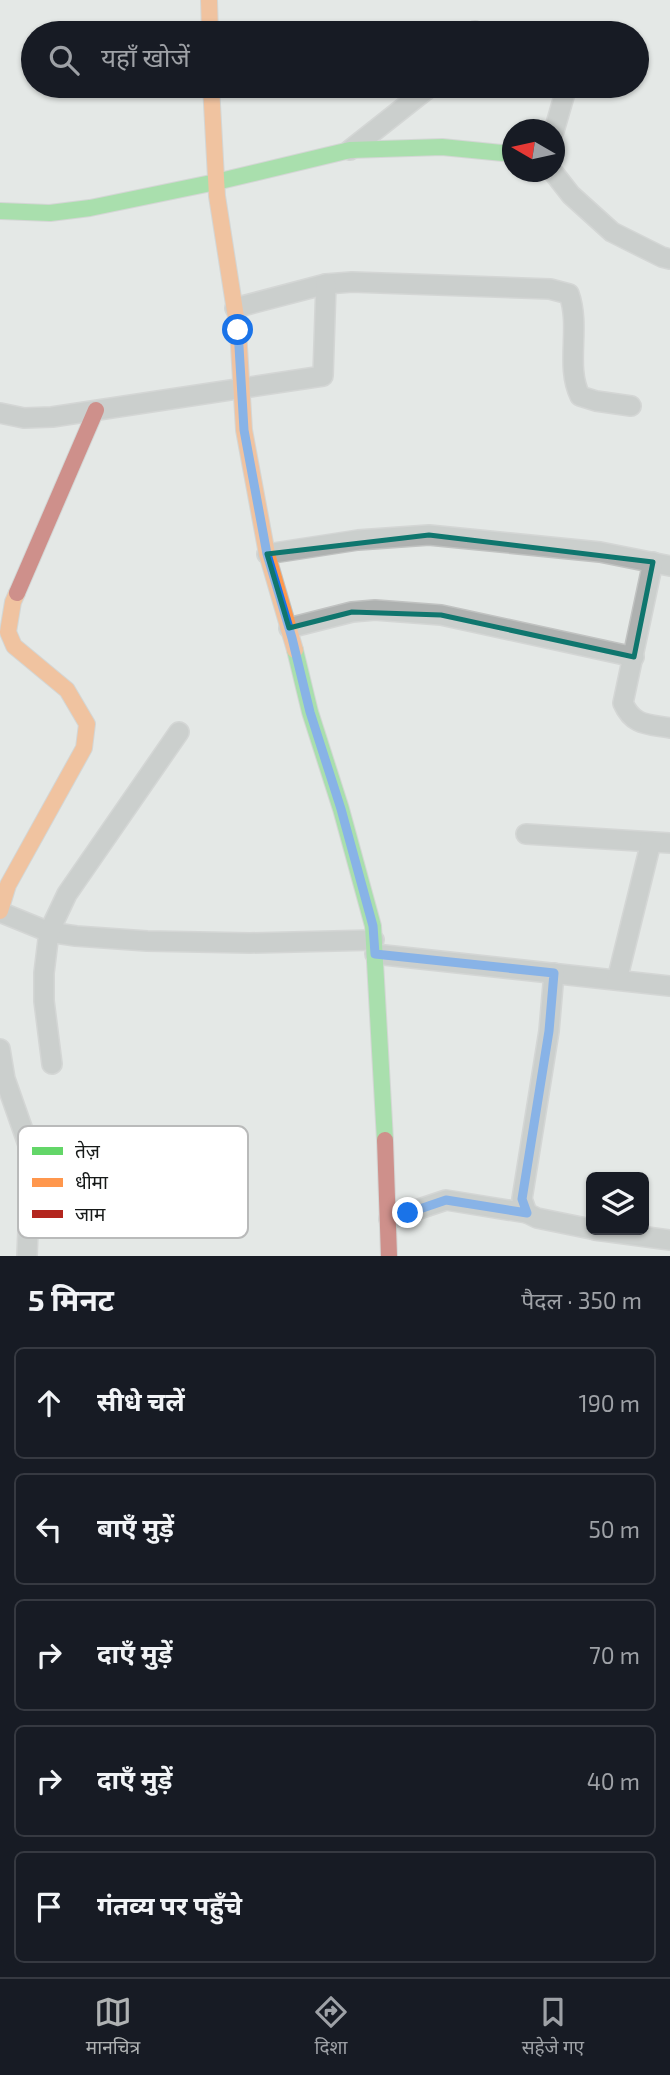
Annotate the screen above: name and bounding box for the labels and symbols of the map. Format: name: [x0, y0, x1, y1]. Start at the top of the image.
north arrow: [502, 119, 565, 182]
route start: [222, 314, 253, 345]
legend: [18, 1126, 248, 1238]
text: तेज़: [75, 1139, 101, 1162]
text: धीमा: [75, 1170, 109, 1193]
route end: [392, 1197, 423, 1228]
text: जाम: [75, 1202, 106, 1225]

